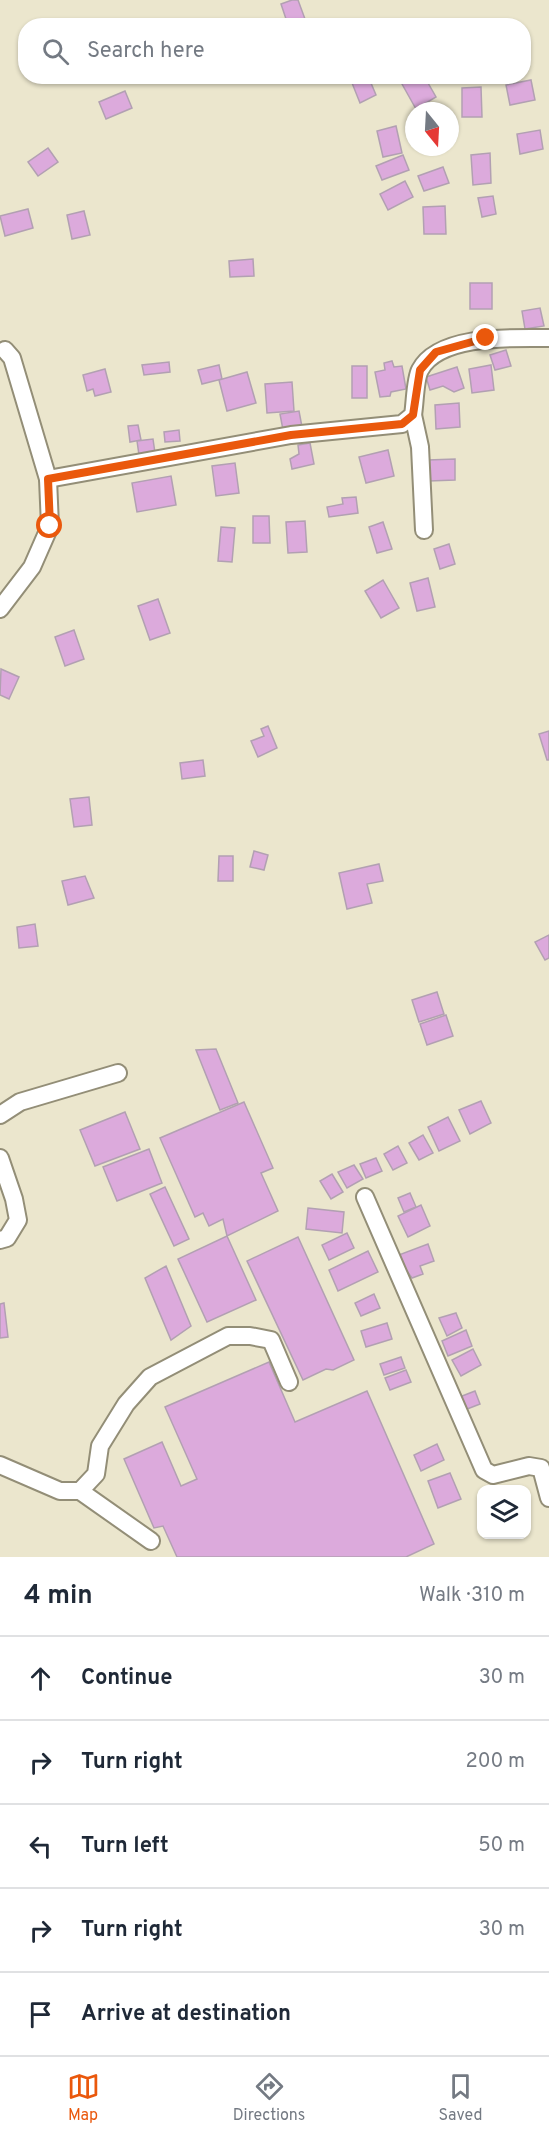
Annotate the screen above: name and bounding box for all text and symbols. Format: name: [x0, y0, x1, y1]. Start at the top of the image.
search box: [18, 18, 531, 84]
icon: search: [39, 35, 72, 68]
text: Search here: [87, 38, 205, 65]
north arrow: [405, 102, 459, 156]
route end: [472, 324, 498, 350]
route start: [36, 512, 62, 538]
map controls: [477, 1485, 531, 1539]
button: layers: [477, 1485, 531, 1539]
text: 4 min: [24, 1580, 93, 1613]
text: Walk · 310 m: [419, 1583, 525, 1609]
icon: ahead: [24, 1662, 57, 1695]
text: Continue: [81, 1665, 172, 1692]
text: 30 m: [479, 1665, 525, 1691]
icon: right: [24, 1746, 57, 1779]
text: Turn right: [81, 1749, 183, 1776]
text: 200 m: [466, 1749, 525, 1775]
icon: left: [24, 1830, 57, 1863]
text: Turn left: [81, 1833, 169, 1860]
text: 50 m: [478, 1833, 525, 1859]
icon: right: [24, 1914, 57, 1947]
text: Turn right: [81, 1917, 183, 1944]
text: 30 m: [479, 1917, 525, 1943]
icon: arrive: [24, 1998, 57, 2031]
text: Arrive at destination: [81, 2001, 291, 2028]
tab: Map: [67, 2070, 100, 2126]
tab: Directions: [233, 2070, 305, 2126]
tab: Saved: [438, 2070, 482, 2126]

